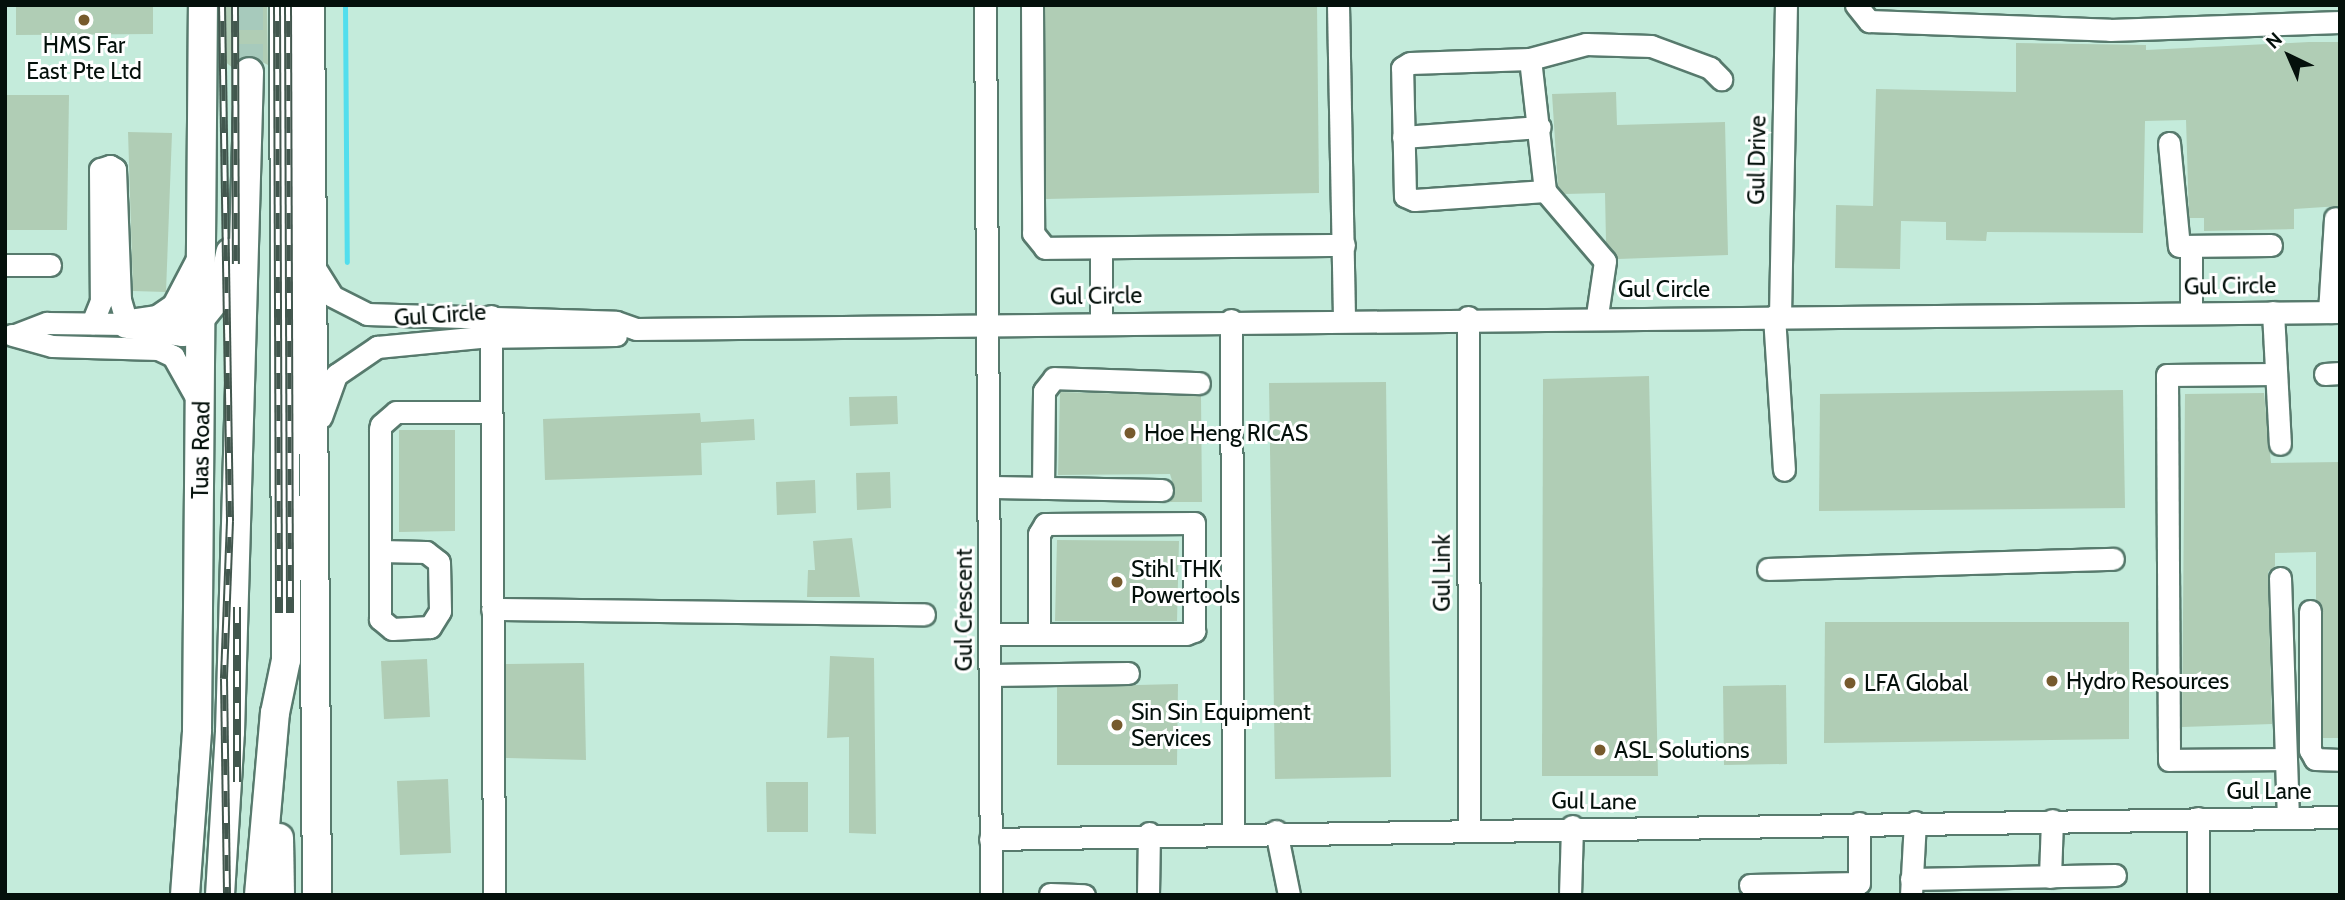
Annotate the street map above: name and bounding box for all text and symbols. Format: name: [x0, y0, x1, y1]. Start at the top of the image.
marker: HMS Far East Pte Ltd: [76, 12, 92, 28]
north arrow: [2254, 21, 2324, 91]
text: N: [2261, 28, 2287, 53]
place label: HMS Far East Pte Ltd: [26, 31, 142, 85]
street label: Gul Drive: [1742, 115, 1772, 205]
street label: Gul Circle: [2184, 271, 2276, 301]
street label: Gul Circle: [1618, 275, 1710, 303]
street label: Gul Circle: [1050, 281, 1142, 311]
street label: Gul Circle: [393, 298, 487, 332]
street label: Tuas Road: [186, 401, 216, 499]
place label: Hoe Heng RICAS: [1144, 419, 1308, 447]
marker: Hoe Heng RICAS: [1122, 425, 1138, 441]
street label: Gul Link: [1428, 534, 1456, 612]
street label: Gul Crescent: [950, 549, 978, 671]
place label: Stihl THK Powertools: [1131, 555, 1240, 609]
marker: Stihl THK Powertools: [1109, 574, 1125, 590]
place label: Hydro Resources: [2066, 667, 2229, 695]
place label: LFA Global: [1864, 669, 1968, 697]
marker: Hydro Resources: [2044, 673, 2060, 689]
marker: LFA Global: [1842, 675, 1858, 691]
place label: Sin Sin Equipment Services: [1131, 698, 1311, 752]
marker: Sin Sin Equipment Services: [1109, 717, 1125, 733]
place label: ASL Solutions: [1614, 736, 1750, 764]
marker: ASL Solutions: [1592, 742, 1608, 758]
street label: Gul Lane: [2226, 777, 2312, 805]
street label: Gul Lane: [1551, 786, 1637, 816]

